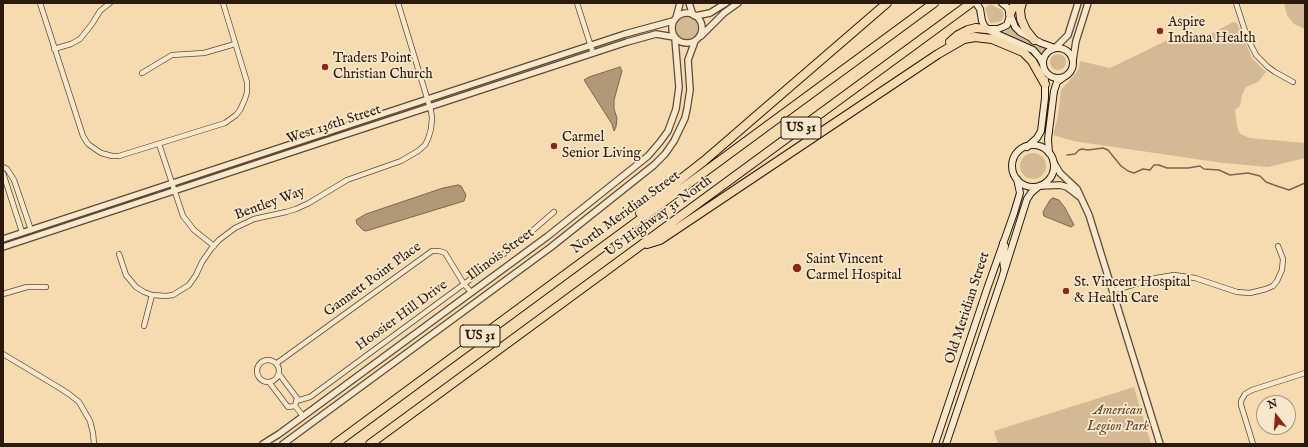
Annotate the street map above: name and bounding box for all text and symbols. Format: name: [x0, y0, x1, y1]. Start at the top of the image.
place label: Aspire Indiana Health: [1168, 15, 1256, 48]
marker: Aspire Indiana Health: [1155, 26, 1165, 36]
place label: Traders Point Christian Church: [333, 51, 433, 84]
marker: Traders Point Christian Church: [320, 62, 330, 72]
street label: West 136th Street: [285, 102, 383, 148]
road number: US 31: [781, 117, 821, 139]
place label: Carmel Senior Living: [562, 130, 641, 162]
marker: Carmel Senior Living: [549, 141, 559, 151]
street label: North Meridian Street: [568, 168, 684, 258]
street label: US Highway 31 North: [602, 173, 716, 261]
street label: Bentley Way: [233, 184, 307, 224]
street label: Illinois Street: [464, 225, 538, 285]
street label: Gannett Point Place: [321, 239, 425, 321]
street label: Old Meridian Street: [942, 250, 994, 366]
place label: Saint Vincent Carmel Hospital: [806, 252, 901, 284]
marker: Saint Vincent Carmel Hospital: [791, 262, 803, 274]
place label: St. Vincent Hospital & Health Care: [1074, 275, 1190, 308]
street label: Hoosier Hill Drive: [353, 277, 451, 355]
marker: St. Vincent Hospital & Health Care: [1061, 286, 1071, 296]
road number: US 31: [460, 325, 500, 347]
north arrow: [1256, 395, 1296, 435]
text: N: [1266, 396, 1279, 413]
park label: American Legion Park: [1087, 403, 1149, 436]

